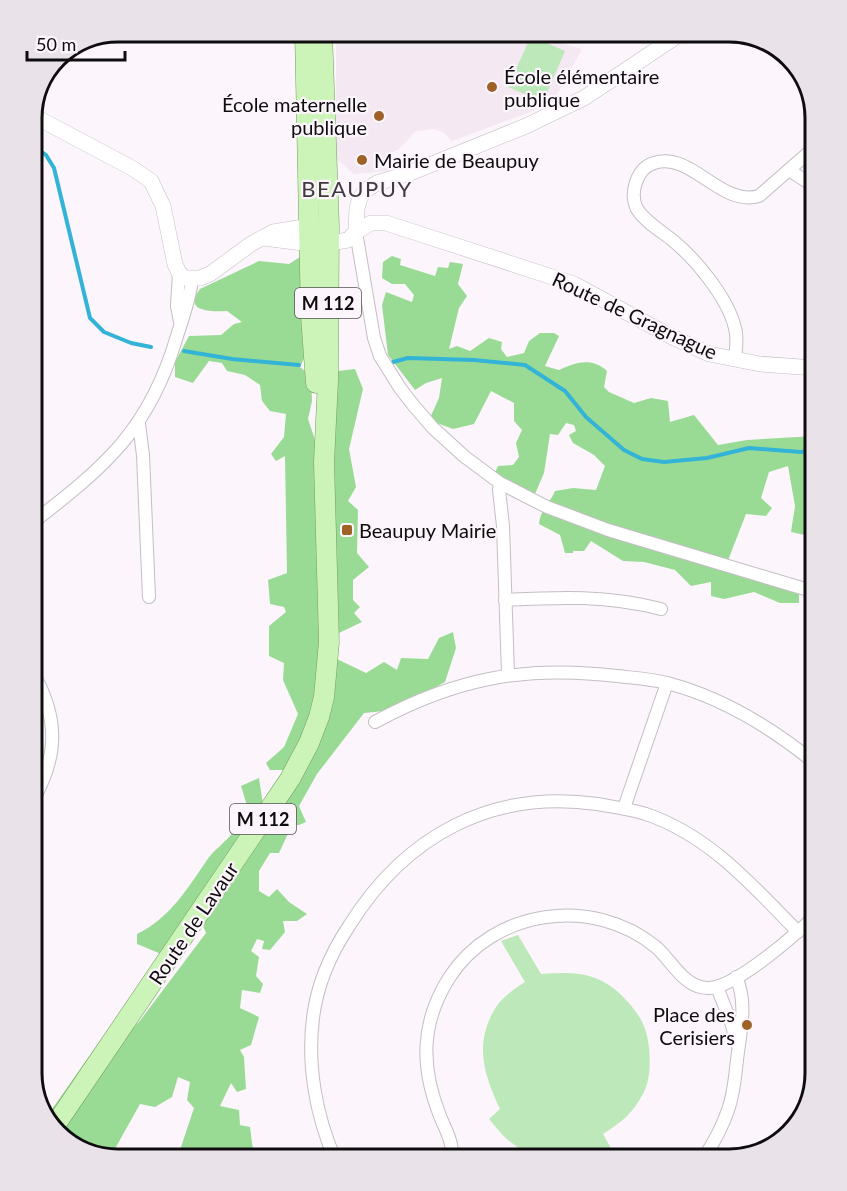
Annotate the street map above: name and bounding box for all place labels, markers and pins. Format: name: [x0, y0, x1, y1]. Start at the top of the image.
place label: École élémentaire publique: [504, 64, 659, 111]
marker: École élémentaire publique: [485, 80, 499, 94]
place label: École maternelle publique: [222, 92, 367, 139]
marker: École maternelle publique: [372, 109, 386, 123]
place label: Mairie de Beaupuy: [374, 148, 539, 172]
marker: Mairie de Beaupuy: [355, 153, 369, 167]
place label: Beaupuy Mairie: [359, 518, 496, 542]
marker: Beaupuy Mairie: [340, 523, 354, 537]
place label: Place des Cerisiers: [653, 1002, 735, 1049]
marker: Place des Cerisiers: [740, 1018, 754, 1032]

